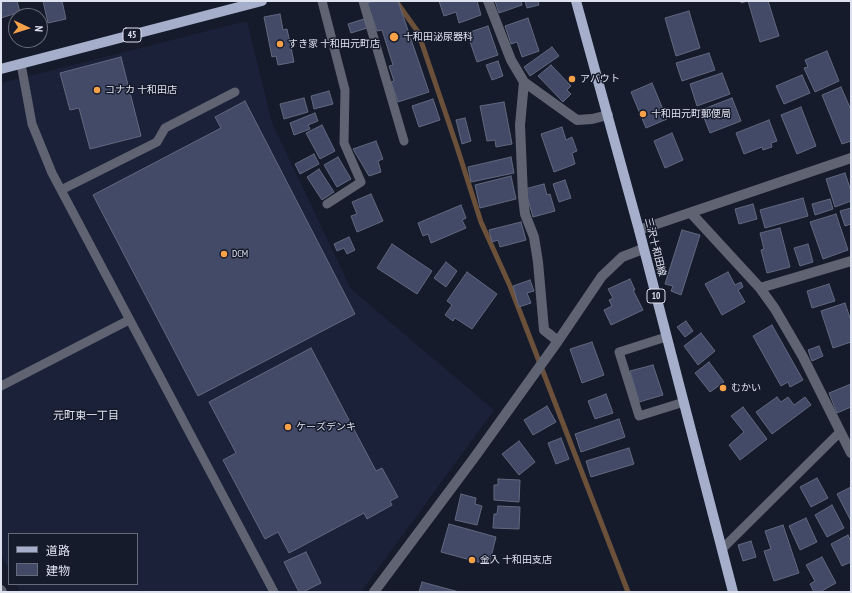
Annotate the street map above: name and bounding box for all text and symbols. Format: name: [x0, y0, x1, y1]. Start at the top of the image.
north arrow: [8, 8, 48, 48]
text: N: [32, 25, 46, 32]
road number: 45: [123, 28, 141, 42]
marker: 十和田泌尿器科: [388, 31, 400, 43]
place label: 十和田泌尿器科: [403, 31, 473, 43]
place label: すき家 十和田元町店: [288, 38, 380, 50]
marker: すき家 十和田元町店: [275, 39, 285, 49]
place label: アバウト: [580, 73, 620, 85]
marker: アバウト: [567, 74, 577, 84]
place label: コナカ 十和田店: [105, 84, 177, 96]
marker: コナカ 十和田店: [92, 85, 102, 95]
place label: 十和田元町郵便局: [651, 108, 731, 120]
marker: 十和田元町郵便局: [638, 109, 648, 119]
street label: 三沢十和田線: [642, 216, 668, 278]
place label: DCM: [232, 248, 248, 260]
marker: DCM: [219, 249, 229, 259]
road number: 10: [647, 289, 665, 303]
place label: むかい: [731, 382, 761, 394]
marker: むかい: [718, 383, 728, 393]
district label: 元町東一丁目: [53, 409, 119, 423]
place label: ケーズデンキ: [296, 421, 356, 433]
marker: ケーズデンキ: [283, 422, 293, 432]
legend: [8, 533, 138, 585]
text: 道路: [46, 543, 70, 558]
place label: 金入 十和田支店: [480, 554, 552, 566]
marker: 金入 十和田支店: [467, 555, 477, 565]
text: 建物: [46, 563, 70, 578]

